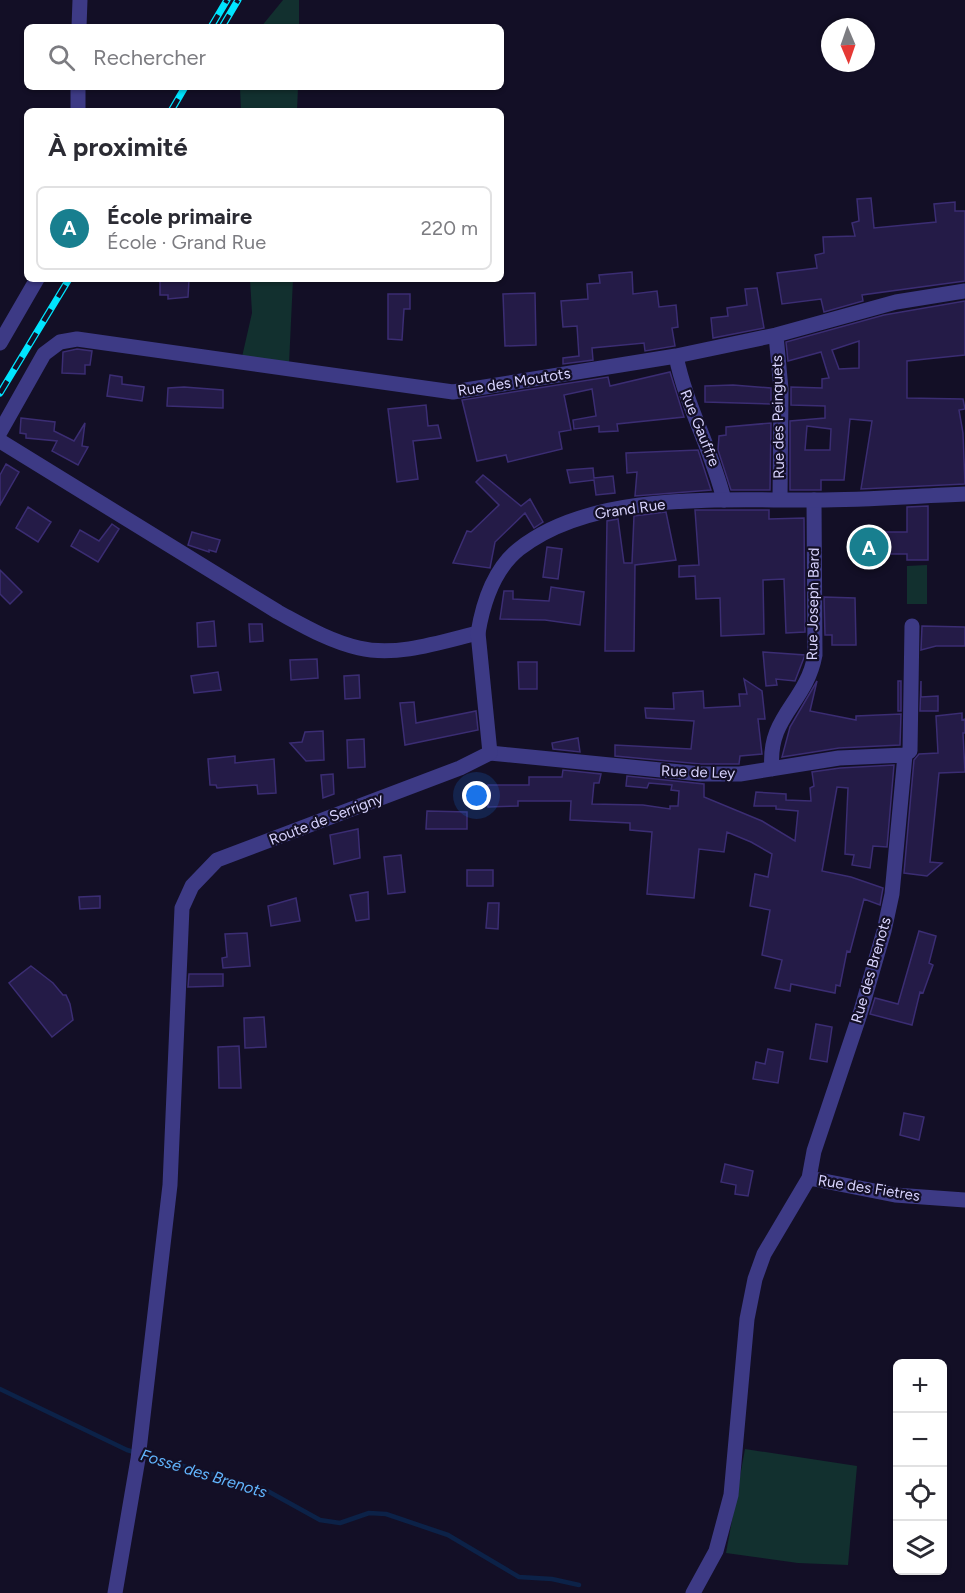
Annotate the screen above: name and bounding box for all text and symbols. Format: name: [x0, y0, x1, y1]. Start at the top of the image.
north arrow: [821, 18, 875, 72]
search box: [24, 24, 504, 90]
icon: search: [45, 41, 78, 74]
text: Rechercher: [93, 44, 206, 71]
text: À proximité: [48, 131, 188, 163]
text: École primaire: [107, 203, 252, 230]
text: A: [62, 216, 77, 240]
text: 220 m: [421, 216, 478, 240]
text: École · Grand Rue: [107, 230, 266, 254]
street label: Rue des Peinguets: [768, 355, 788, 479]
street label: Rue des Moutots: [456, 364, 572, 400]
street label: Rue Gauffre: [676, 387, 724, 469]
street label: Grand Rue: [594, 495, 666, 523]
pin: A: [850, 524, 888, 570]
street label: Rue Joseph Bard: [803, 547, 823, 661]
street label: Rue de Ley: [661, 762, 735, 782]
your location: [462, 781, 491, 810]
street label: Route de Serrigny: [266, 789, 386, 849]
street label: Rue des Brenots: [847, 915, 895, 1025]
street label: Rue des Fietres: [817, 1171, 921, 1205]
map controls: [893, 1359, 947, 1575]
button: +: [893, 1359, 947, 1413]
button: −: [893, 1413, 947, 1467]
water label: Fossé des Brenots: [138, 1445, 270, 1502]
button: locate: [893, 1467, 947, 1521]
button: layers: [893, 1521, 947, 1575]

